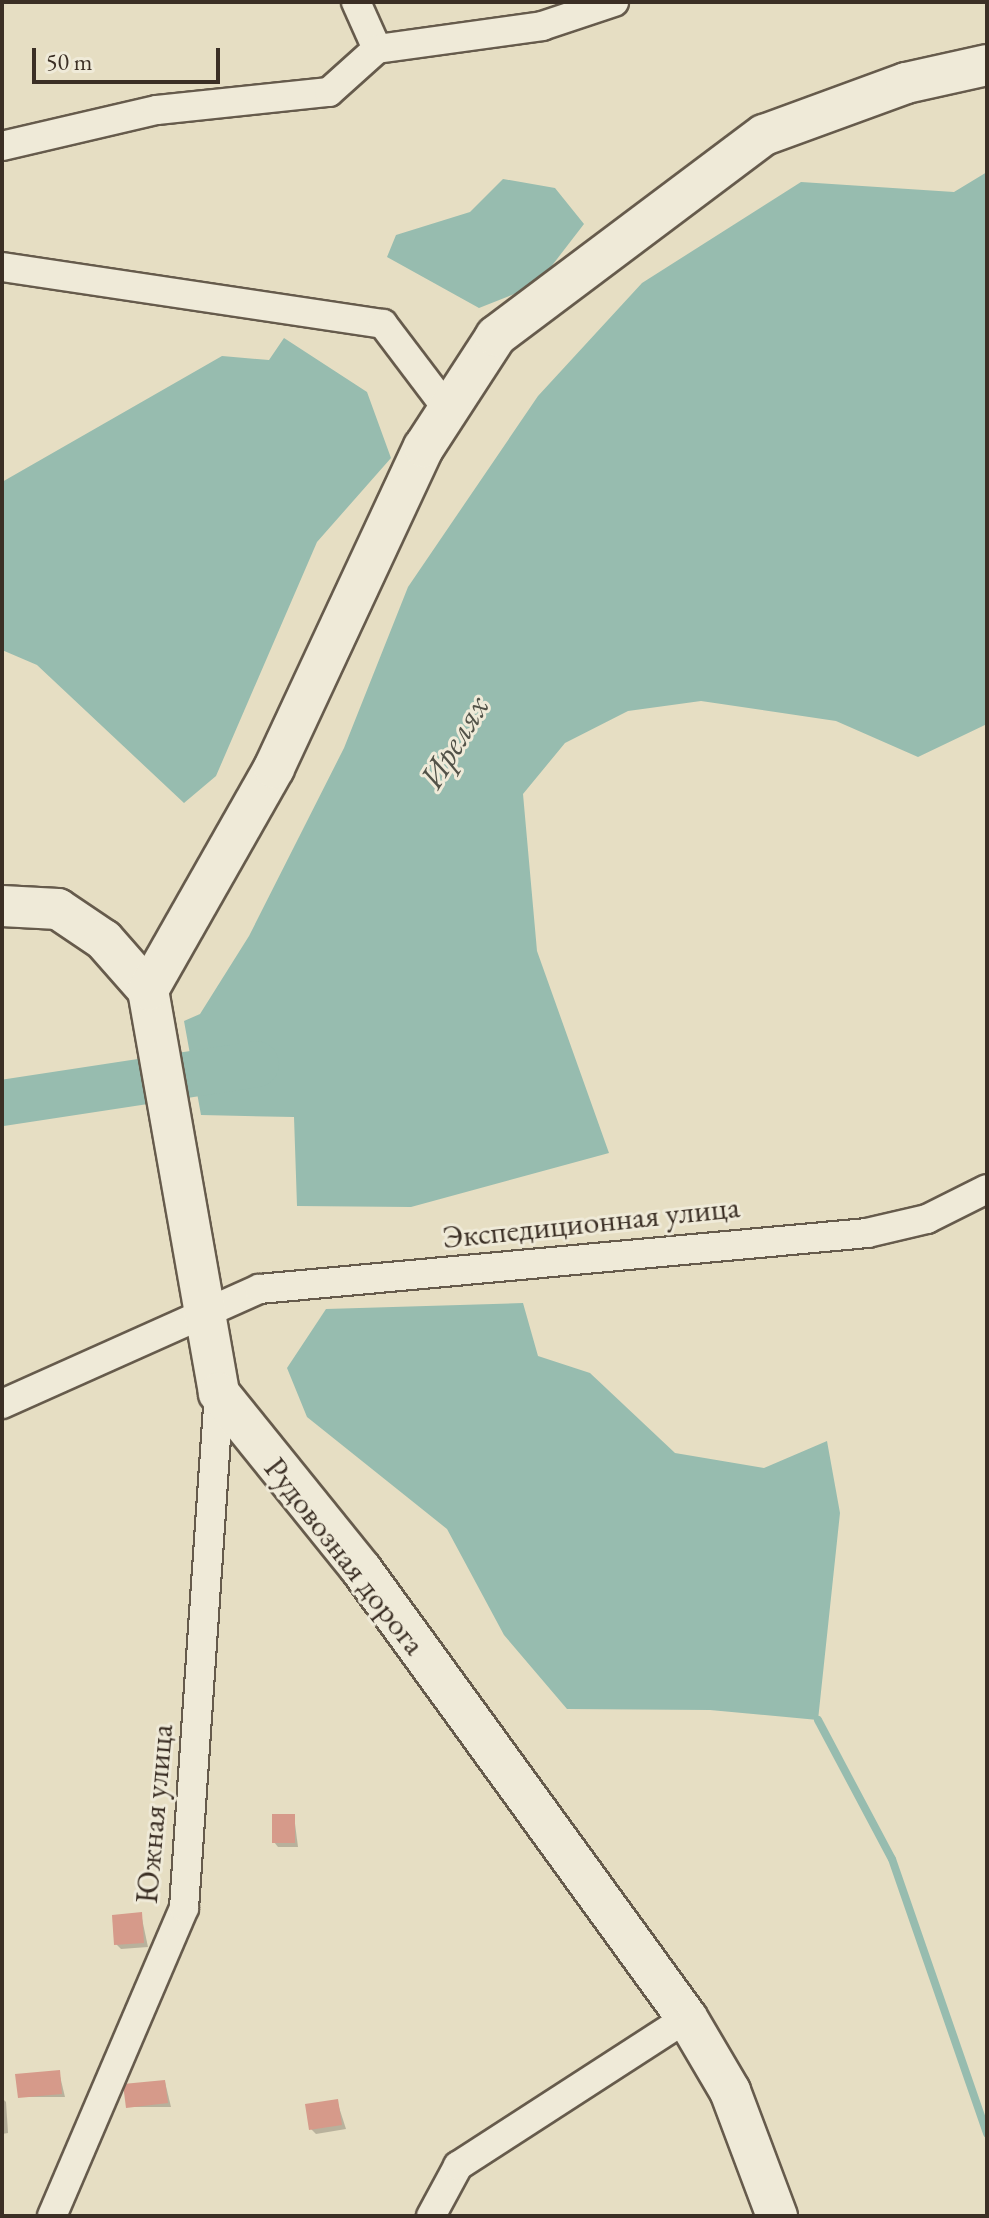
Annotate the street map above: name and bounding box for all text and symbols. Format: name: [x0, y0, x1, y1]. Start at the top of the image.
scale bar: [36, 32, 224, 82]
text: 50 m: [46, 46, 93, 77]
water label: Ирелях: [411, 689, 497, 795]
street label: Экспедиционная улица: [440, 1187, 742, 1257]
street label: Рудовозная дорога: [256, 1450, 434, 1662]
street label: Южная улица: [127, 1723, 181, 1905]

